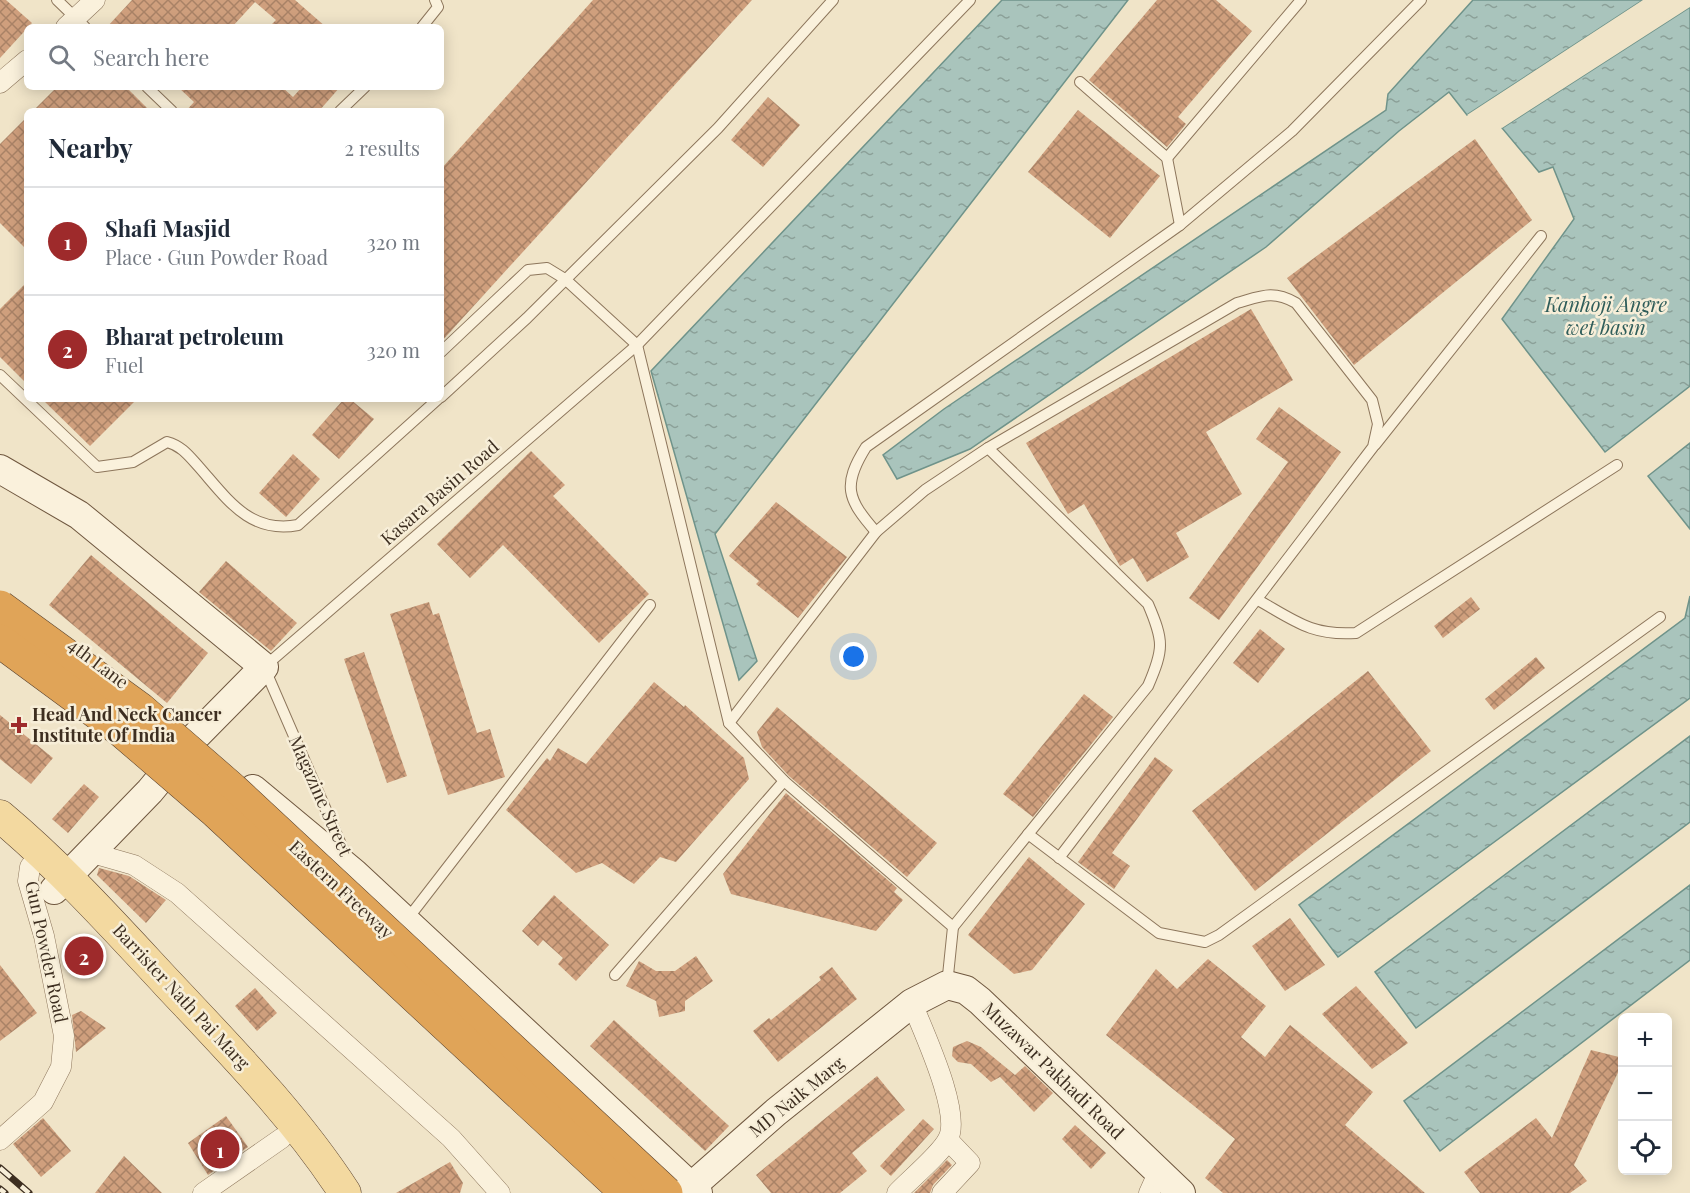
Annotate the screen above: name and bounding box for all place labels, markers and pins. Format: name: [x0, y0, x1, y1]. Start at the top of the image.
place label: Head And Neck Cancer Institute Of India: [32, 702, 222, 747]
marker: Head And Neck Cancer Institute Of India: [10, 716, 28, 734]
pin: 2: [64, 934, 104, 978]
pin: 1: [200, 1126, 240, 1172]

